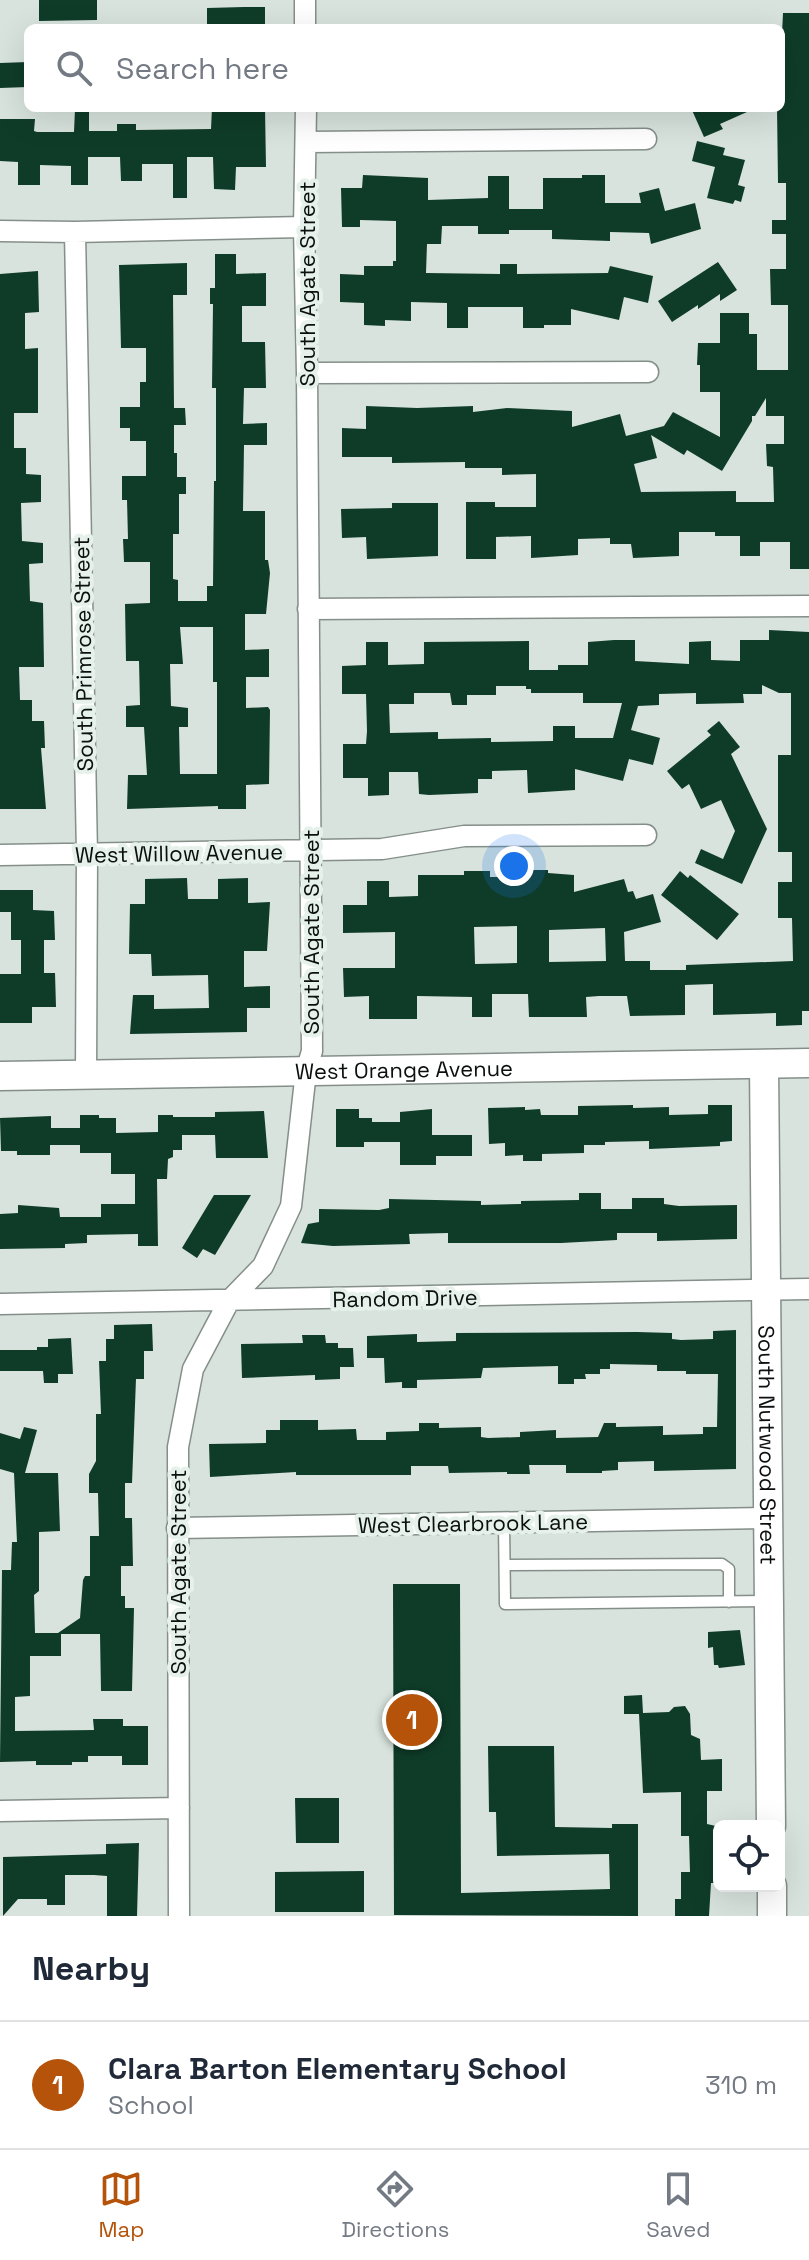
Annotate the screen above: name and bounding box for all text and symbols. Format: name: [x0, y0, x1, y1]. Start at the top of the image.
search box: [24, 24, 785, 112]
icon: search: [52, 46, 96, 90]
text: Search here: [116, 49, 289, 88]
street label: South Agate Street: [293, 181, 321, 387]
street label: South Primrose Street: [67, 536, 99, 772]
street label: South Agate Street: [297, 829, 325, 1035]
street label: West Willow Avenue: [75, 837, 283, 869]
your location: [494, 846, 534, 886]
street label: West Orange Avenue: [295, 1054, 513, 1085]
street label: Random Drive: [332, 1283, 478, 1313]
street label: South Nutwood Street: [752, 1325, 783, 1565]
street label: South Agate Street: [164, 1469, 192, 1675]
street label: West Clearbrook Lane: [358, 1507, 588, 1539]
pin: 1: [386, 1690, 438, 1750]
map controls: [713, 1820, 785, 1892]
button: locate: [713, 1820, 785, 1892]
text: Nearby: [32, 1947, 150, 1990]
text: Clara Barton Elementary School: [108, 2049, 567, 2088]
text: 1: [52, 2068, 64, 2102]
text: 310 m: [705, 2068, 777, 2102]
text: School: [108, 2088, 194, 2122]
tab: Map: [99, 2167, 144, 2243]
tab: Directions: [341, 2167, 449, 2243]
tab: Saved: [646, 2167, 710, 2243]

